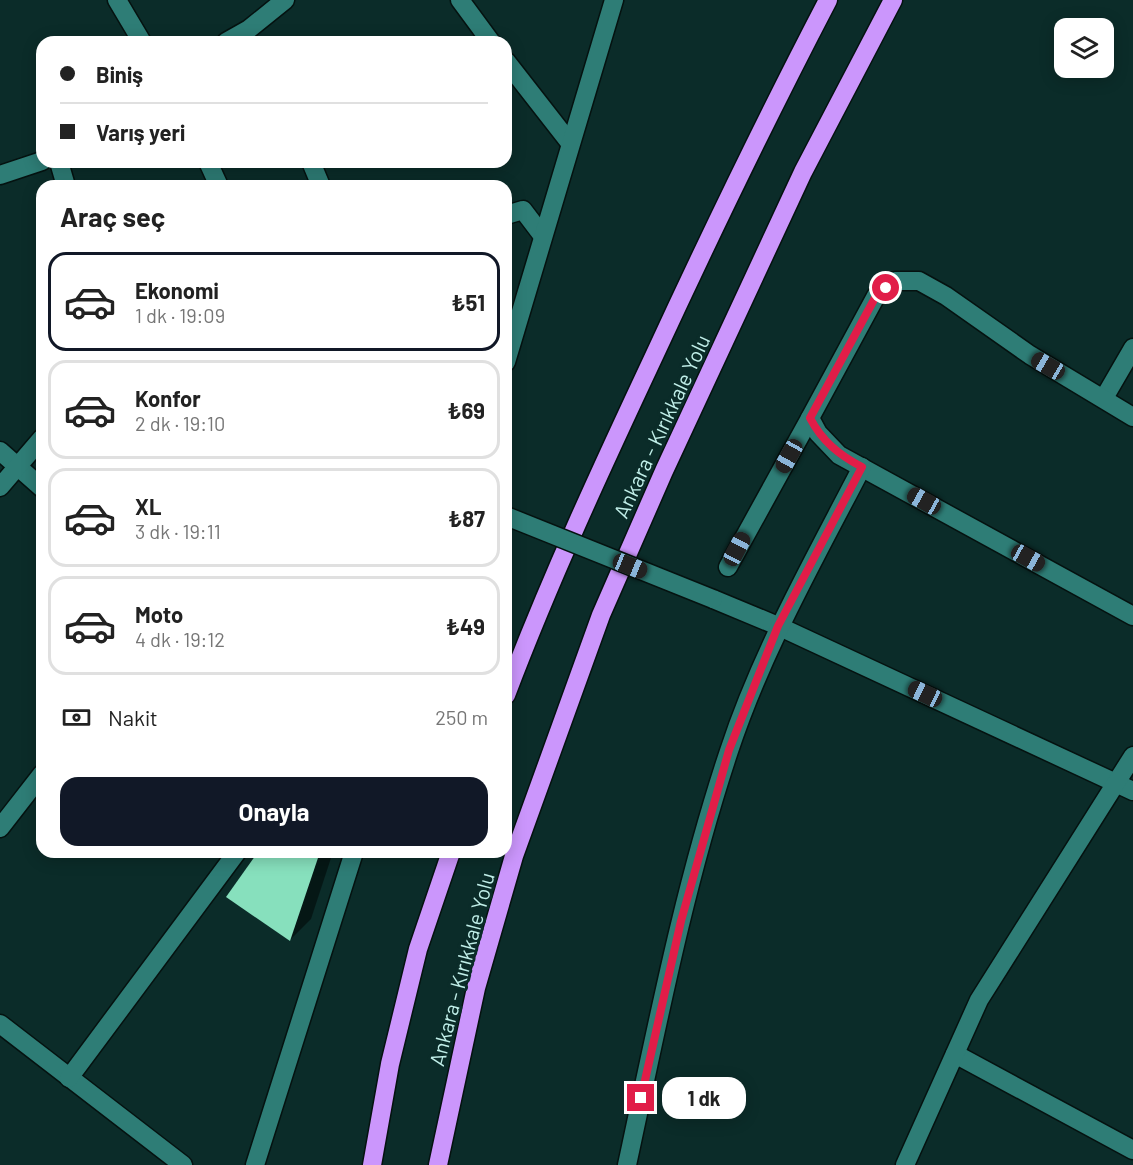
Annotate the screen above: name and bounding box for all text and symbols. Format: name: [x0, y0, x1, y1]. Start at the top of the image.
map controls: [1054, 18, 1114, 78]
button: layers: [1054, 18, 1114, 78]
text: Biniş: [96, 61, 143, 87]
text: Varış yeri: [96, 119, 185, 145]
text: Araç seç: [60, 200, 165, 232]
route start: [872, 274, 899, 301]
icon: car: [63, 275, 117, 329]
text: Ekonomi: [135, 277, 219, 303]
text: ₺51: [451, 289, 485, 315]
text: 1 dk · 19:09: [135, 303, 225, 327]
street label: Ankara - Kırıkkale Yolu: [608, 330, 714, 522]
car: [1028, 349, 1068, 383]
icon: car: [63, 383, 117, 437]
text: Konfor: [135, 385, 201, 411]
text: ₺69: [447, 397, 485, 423]
text: 2 dk · 19:10: [135, 411, 225, 435]
car: [772, 436, 806, 476]
car: [904, 484, 944, 518]
icon: car: [63, 491, 117, 545]
text: XL: [135, 493, 161, 519]
text: ₺87: [448, 505, 485, 531]
text: 3 dk · 19:11: [135, 519, 221, 543]
car: [721, 529, 753, 569]
car: [1008, 541, 1048, 575]
car: [610, 551, 650, 581]
icon: car: [63, 599, 117, 653]
text: Moto: [135, 601, 183, 627]
text: ₺49: [446, 613, 485, 639]
text: 4 dk · 19:12: [135, 627, 225, 651]
car: [905, 678, 945, 710]
icon: cash: [60, 701, 93, 734]
text: Nakit: [108, 704, 158, 730]
text: 250 m: [435, 705, 488, 729]
button: Onayla: [60, 777, 488, 846]
street label: Ankara - Kırıkkale Yolu: [423, 869, 499, 1069]
callout: 1 dk: [662, 1077, 746, 1119]
route end: [627, 1084, 654, 1111]
text: 1 dk: [687, 1086, 721, 1110]

